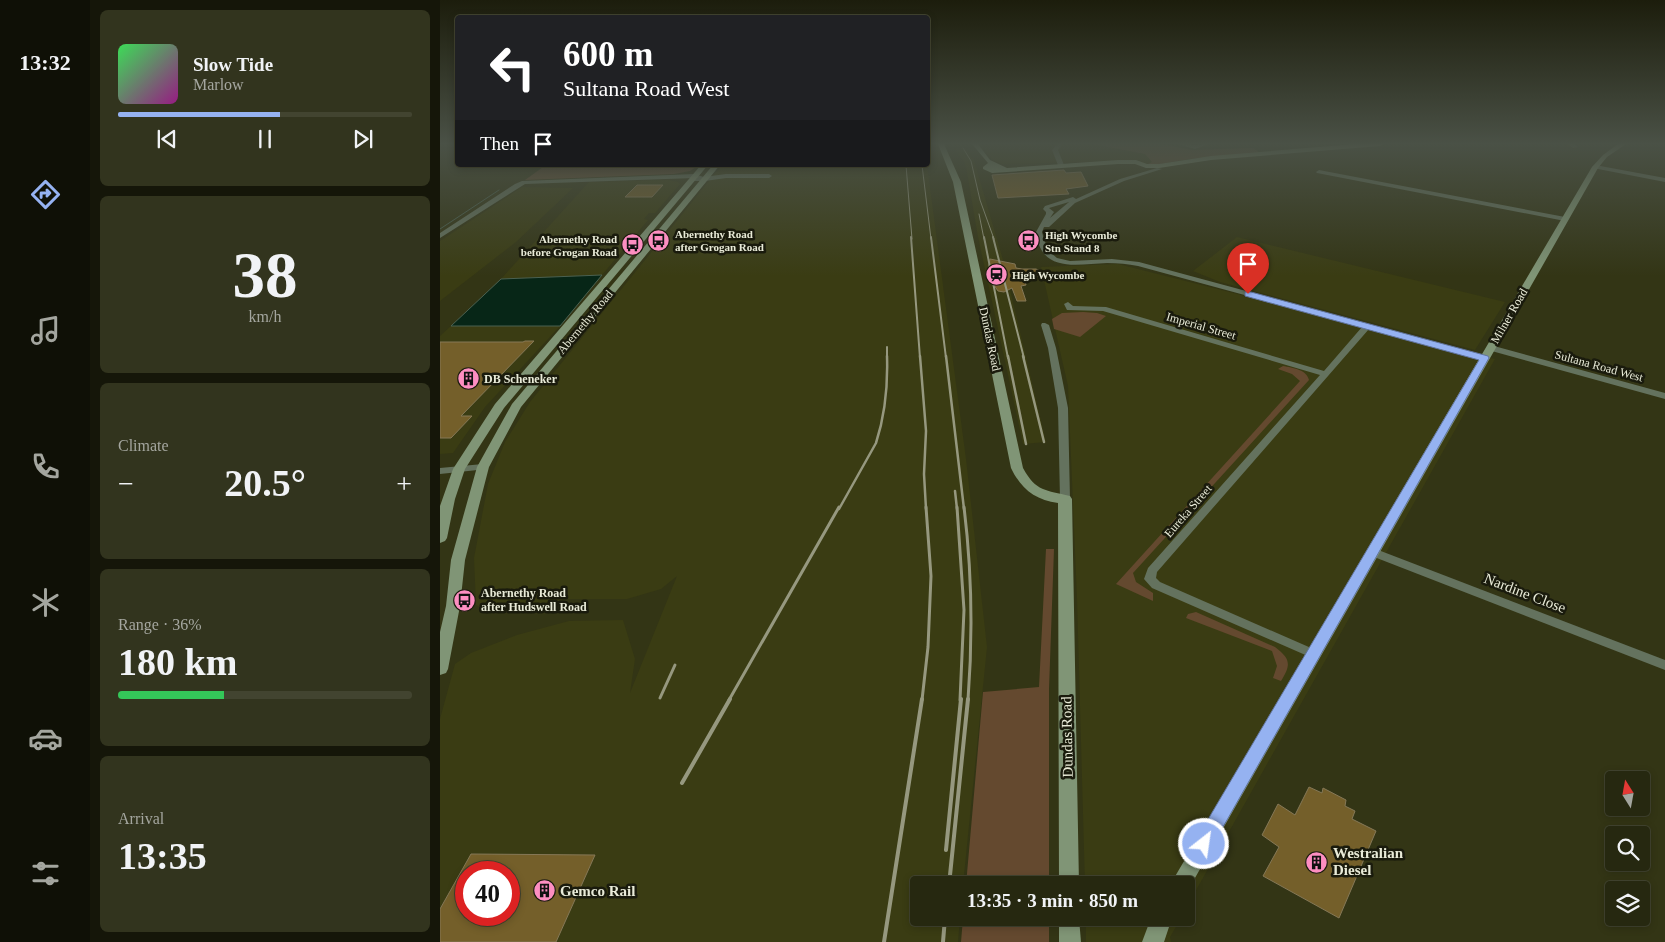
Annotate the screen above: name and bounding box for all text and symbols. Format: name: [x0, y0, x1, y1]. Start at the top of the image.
icon: left: [480, 35, 545, 100]
text: 600 m: [563, 35, 653, 74]
text: 13:32: [19, 50, 71, 75]
text: Slow Tide: [193, 54, 273, 75]
text: Marlow: [193, 76, 244, 93]
text: Sultana Road West: [563, 76, 729, 101]
icon: previous: [153, 125, 181, 153]
icon: pause: [251, 125, 279, 153]
icon: next: [349, 125, 377, 153]
icon: arrive: [529, 130, 557, 158]
text: Then: [480, 133, 519, 154]
icon: directions: [28, 177, 63, 212]
bus stop icon: Abernethy Road after Grogan Road: [647, 228, 671, 252]
place label: Abernethy Road after Grogan Road: [675, 228, 764, 253]
bus stop icon: High Wycombe Stn Stand 8: [1017, 229, 1041, 253]
place label: High Wycombe Stn Stand 8: [1045, 229, 1118, 254]
place label: Abernethy Road before Grogan Road: [521, 233, 617, 258]
bus stop icon: Abernethy Road before Grogan Road: [621, 233, 645, 257]
text: 38: [233, 239, 298, 311]
pin: [1227, 243, 1269, 294]
icon: arrive: [1234, 250, 1262, 278]
station icon: High Wycombe: [984, 263, 1008, 287]
place label: High Wycombe: [1012, 269, 1085, 281]
street label: Milner Road: [1488, 286, 1530, 346]
street label: Abernethy Road: [554, 287, 616, 357]
street label: Dundas Road: [976, 306, 1004, 372]
text: km/h: [249, 308, 281, 325]
street label: Imperial Street: [1165, 309, 1238, 343]
icon: music: [28, 313, 63, 348]
street label: Sultana Road West: [1553, 347, 1645, 385]
building icon: DB Scheneker: [456, 367, 480, 391]
place label: DB Scheneker: [484, 372, 558, 386]
text: Climate: [118, 437, 169, 454]
icon: phone: [28, 449, 63, 484]
text: 20.5°: [224, 462, 306, 504]
text: −: [118, 468, 134, 499]
text: +: [396, 468, 412, 499]
street label: Eureka Street: [1161, 481, 1215, 540]
street label: Nardine Close: [1482, 570, 1568, 616]
icon: climate: [28, 585, 63, 620]
place label: Abernethy Road after Hudswell Road: [481, 586, 587, 614]
bus stop icon: Abernethy Road after Hudswell Road: [453, 588, 477, 612]
text: Range · 36%: [118, 616, 202, 633]
text: 180 km: [118, 641, 237, 683]
street label: Dundas Road: [1058, 696, 1076, 778]
icon: car: [28, 721, 63, 756]
north arrow: [1605, 771, 1650, 816]
map controls: [1605, 771, 1650, 926]
text: Arrival: [118, 810, 164, 827]
position arrow: [1177, 817, 1229, 869]
button: search: [1605, 826, 1650, 871]
text: 13:35: [118, 835, 207, 877]
place label: Westralian Diesel: [1333, 845, 1404, 878]
building icon: Westralian Diesel: [1305, 850, 1329, 874]
icon: filters: [28, 856, 63, 891]
speed limit sign: 40: [455, 861, 520, 926]
building icon: Gemco Rail: [532, 879, 556, 903]
button: layers: [1605, 881, 1650, 926]
place label: Gemco Rail: [560, 883, 635, 899]
text: 13:35 · 3 min · 850 m: [967, 890, 1138, 911]

